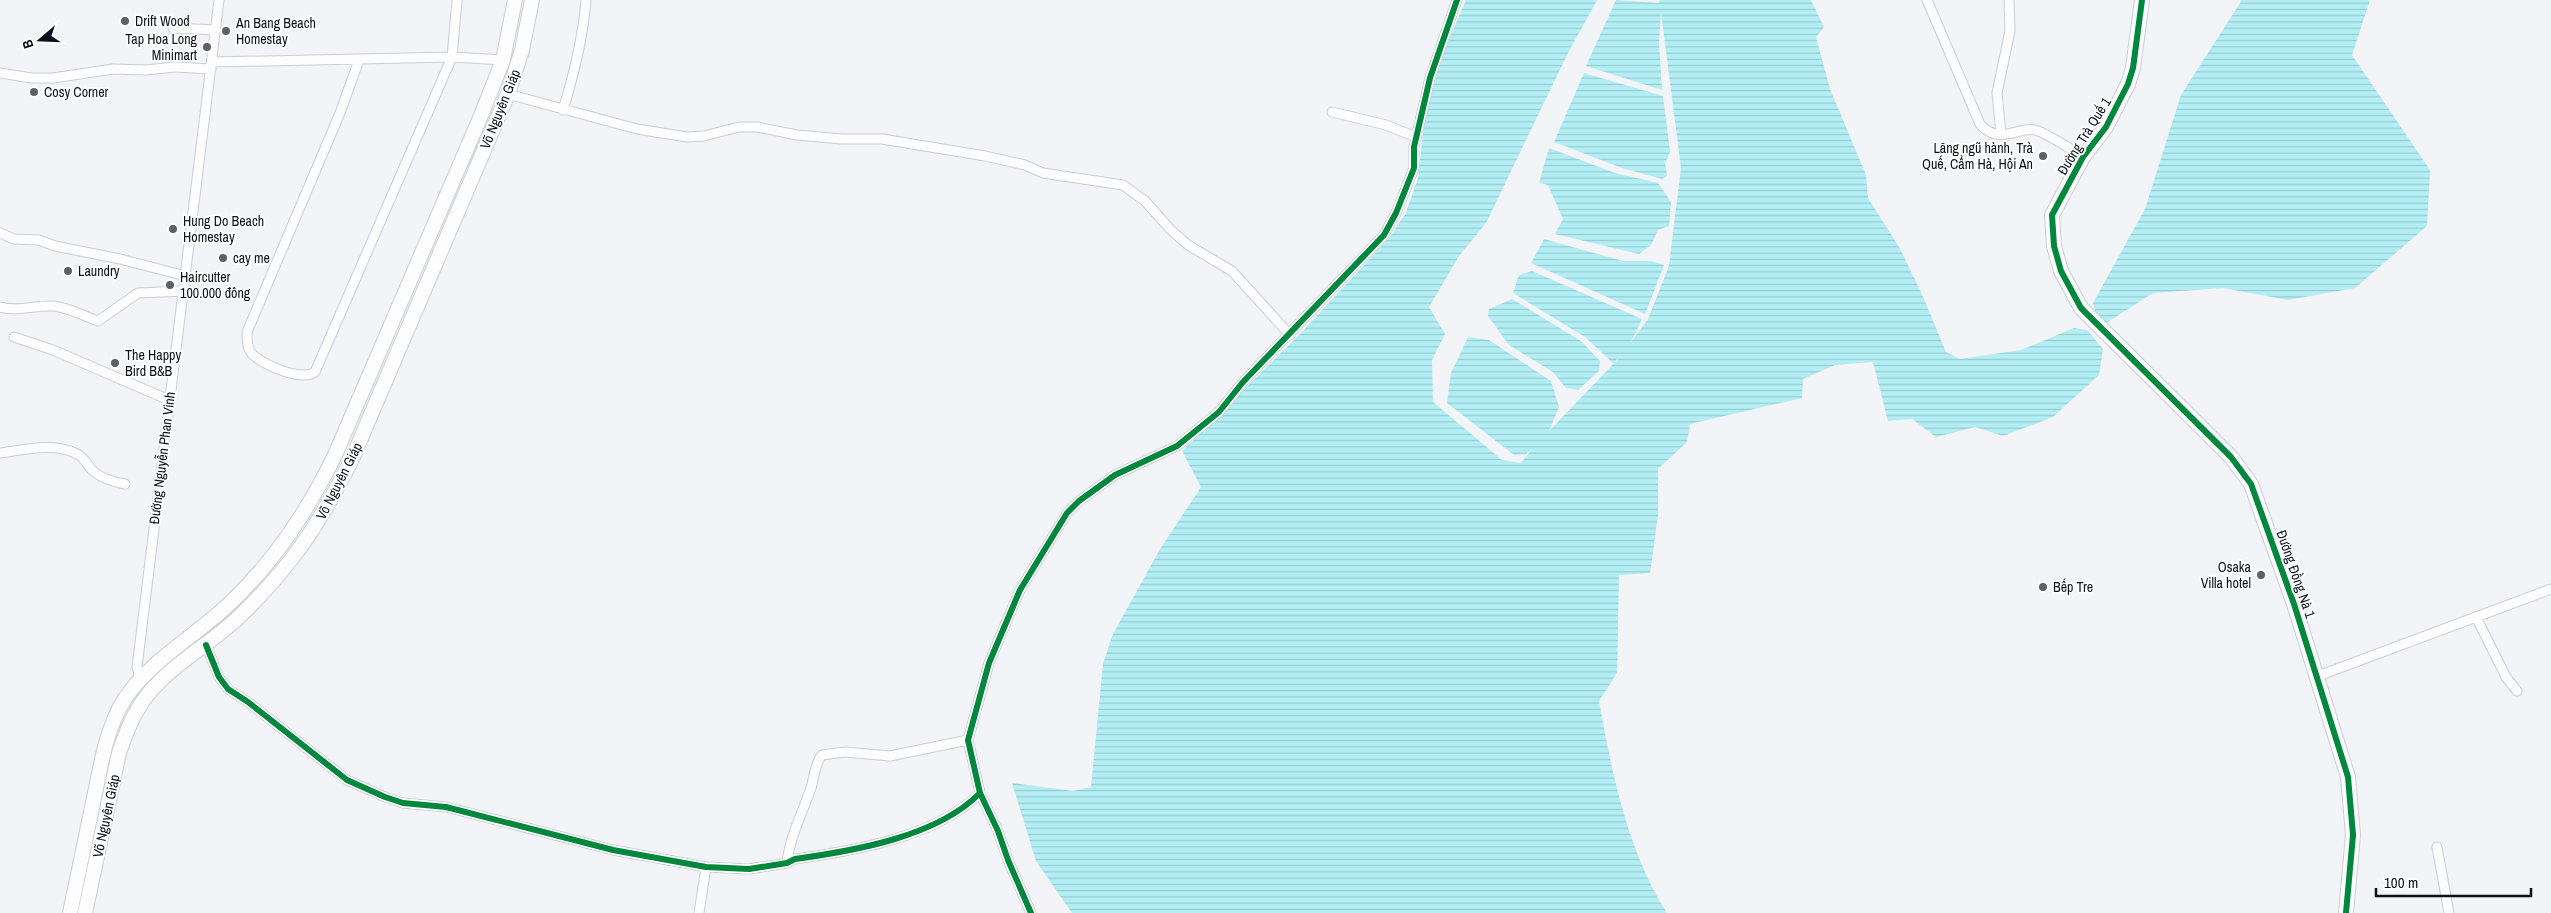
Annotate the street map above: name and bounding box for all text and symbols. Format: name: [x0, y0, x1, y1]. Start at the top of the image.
place label: Drift Wood: [135, 12, 190, 30]
place label: An Bang Beach Homestay: [235, 14, 316, 48]
north arrow: [15, 15, 65, 65]
marker: Drift Wood: [119, 15, 131, 27]
marker: An Bang Beach Homestay: [220, 25, 232, 37]
place label: Tap Hoa Long Minimart: [125, 30, 198, 64]
text: B: [18, 37, 38, 51]
marker: Tap Hoa Long Minimart: [201, 41, 213, 53]
street label: Võ Nguyên Giáp: [476, 67, 524, 151]
place label: Cosy Corner: [44, 83, 109, 101]
marker: Cosy Corner: [28, 86, 40, 98]
street label: Đường Trà Quế 1: [2053, 93, 2115, 178]
place label: Lăng ngũ hành, Trà Quế, Cẩm Hà, Hội An: [1922, 139, 2034, 173]
marker: Lăng ngũ hành, Trà Quế, Cẩm Hà, Hội An: [2037, 150, 2049, 162]
place label: Hung Do Beach Homestay: [183, 212, 264, 246]
marker: Hung Do Beach Homestay: [167, 223, 179, 235]
place label: cay me: [233, 249, 270, 267]
marker: cay me: [217, 252, 229, 264]
place label: Laundry: [78, 262, 120, 280]
marker: Laundry: [62, 265, 74, 277]
place label: Haircutter 100.000 đông: [180, 268, 251, 302]
marker: Haircutter 100.000 đông: [164, 279, 176, 291]
place label: The Happy Bird B&B: [125, 346, 181, 380]
marker: The Happy Bird B&B: [109, 357, 121, 369]
street label: Đường Nguyễn Phan Vinh: [145, 391, 179, 525]
street label: Võ Nguyên Giáp: [312, 439, 366, 523]
street label: Đường Đồng Nà 1: [2273, 528, 2320, 621]
place label: Osaka Villa hotel: [2201, 558, 2252, 592]
marker: Osaka Villa hotel: [2255, 569, 2267, 581]
place label: Bếp Tre: [2053, 578, 2093, 596]
marker: Bếp Tre: [2037, 581, 2049, 593]
street label: Võ Nguyên Giáp: [88, 773, 124, 859]
scale bar: [2376, 866, 2531, 898]
text: 100 m: [2384, 872, 2418, 893]

